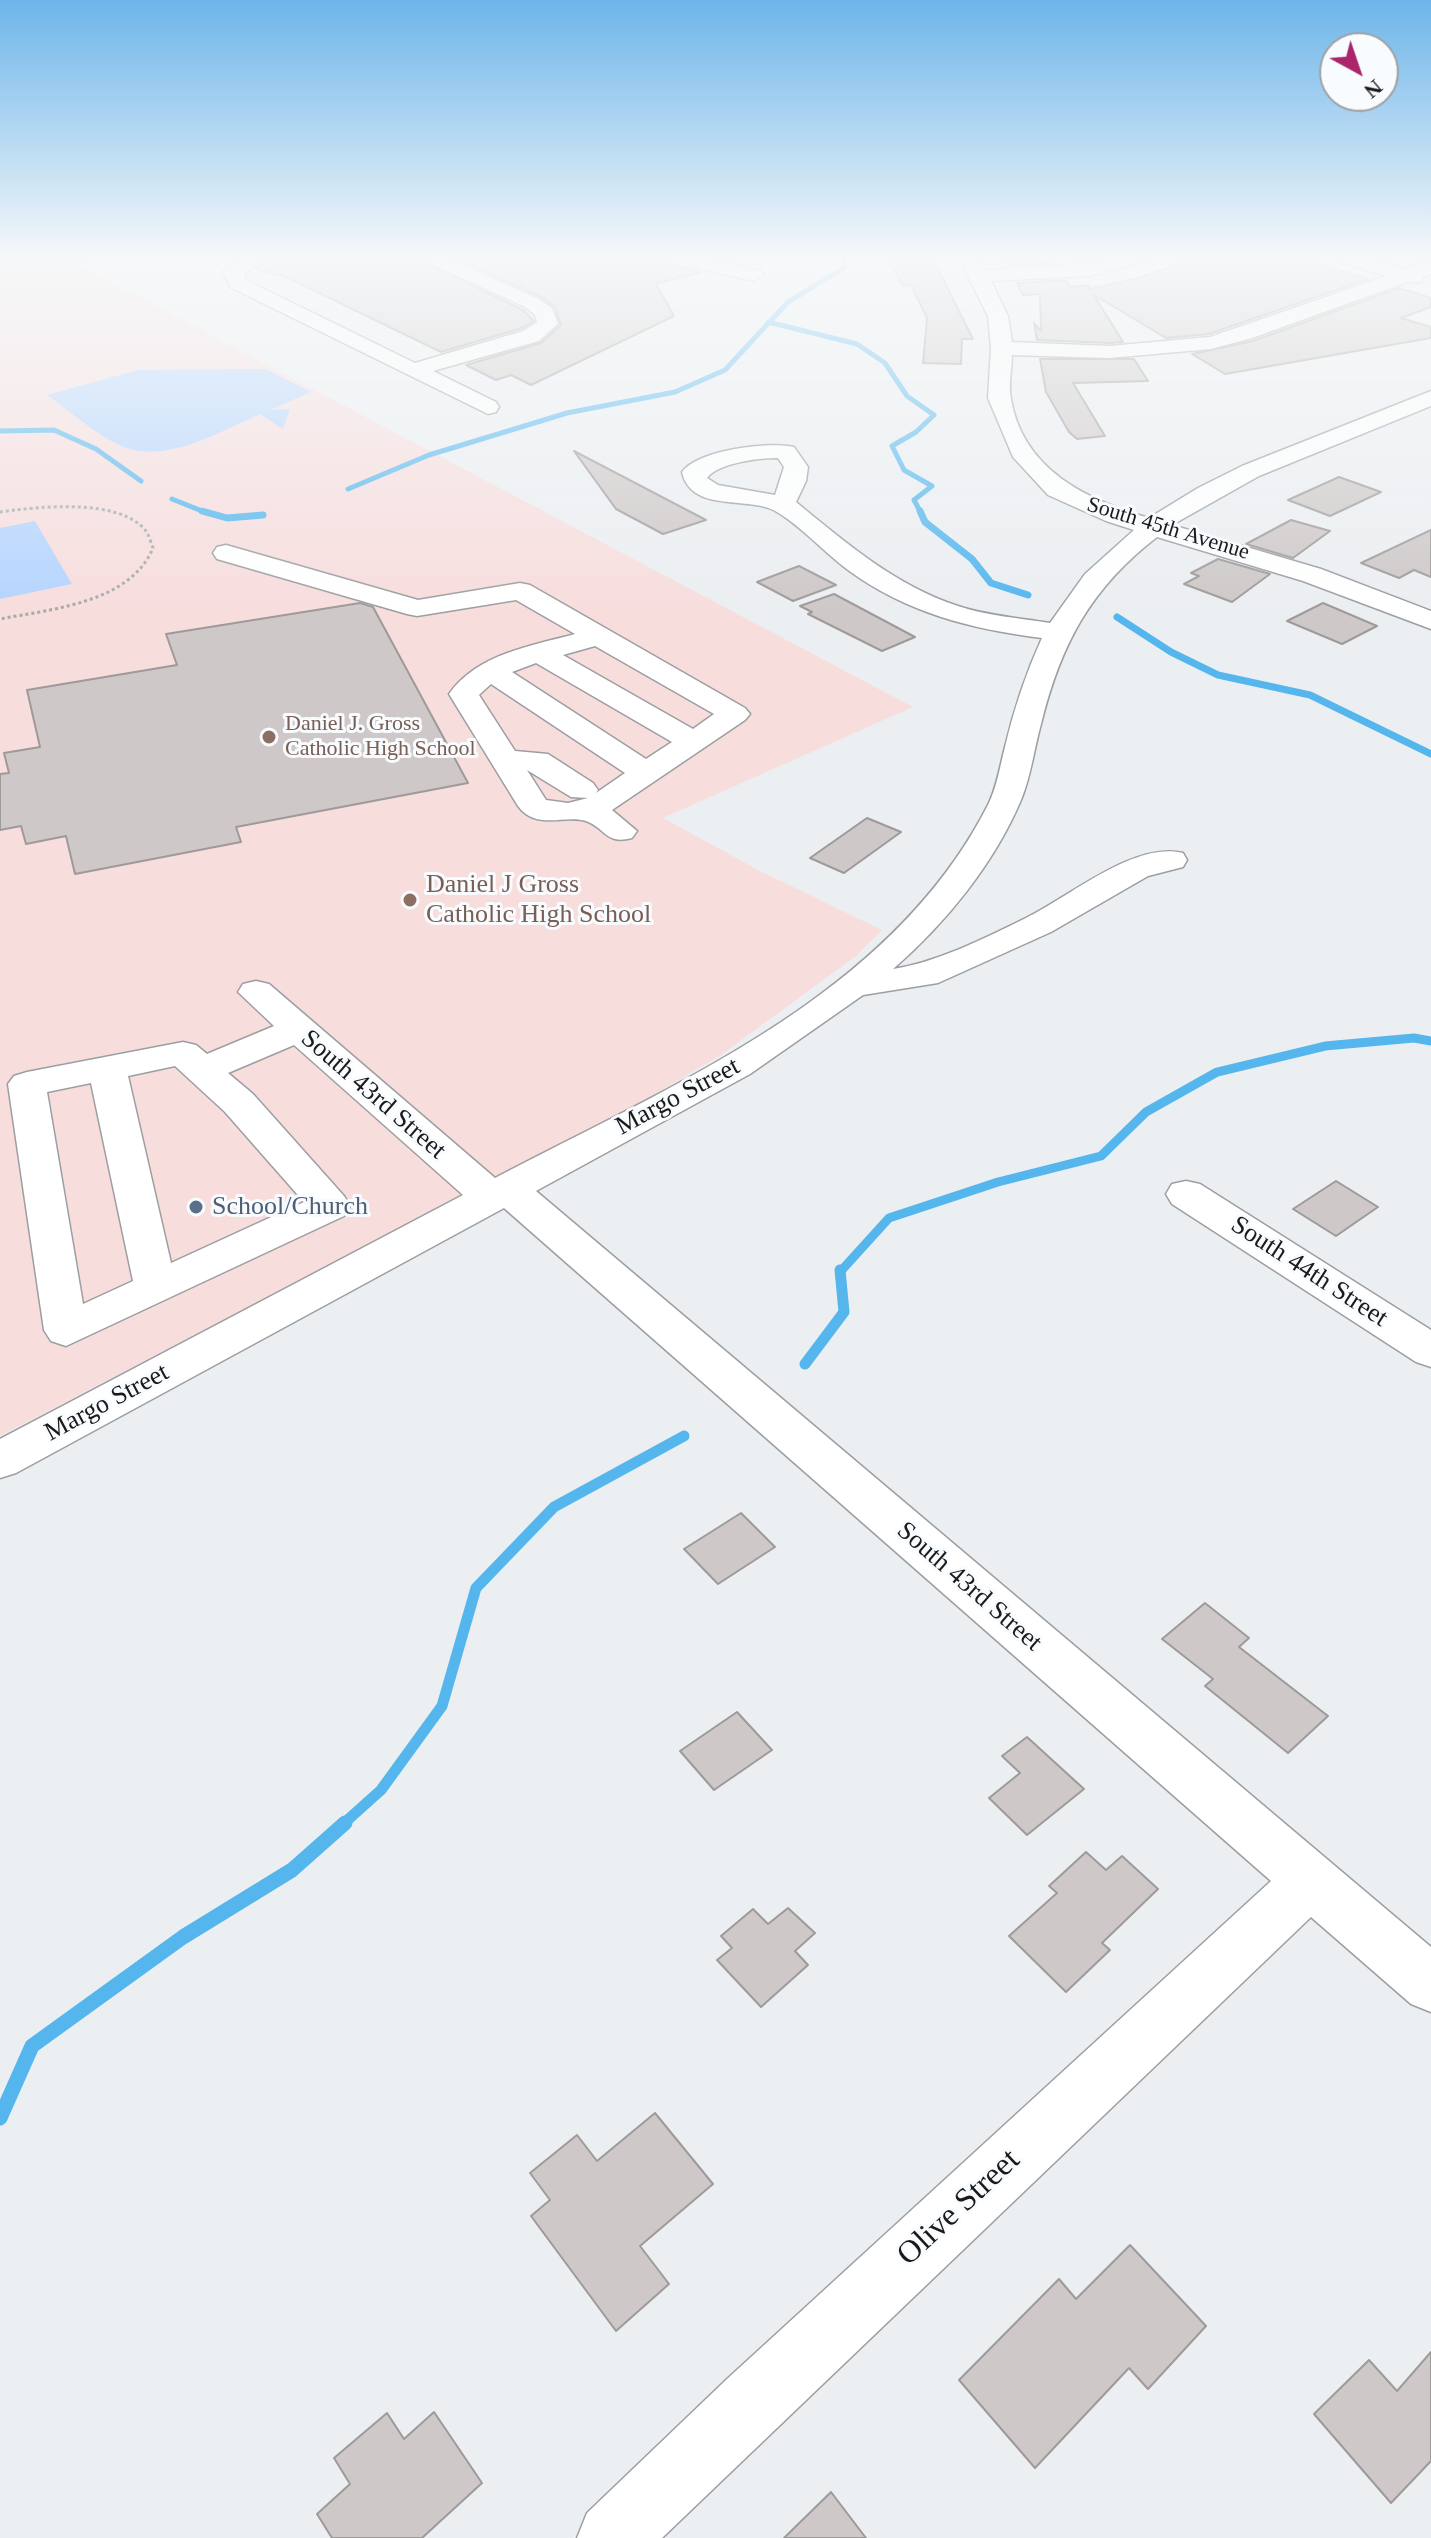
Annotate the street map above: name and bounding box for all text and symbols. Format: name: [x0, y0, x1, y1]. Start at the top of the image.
north arrow: [1319, 32, 1399, 112]
text: N: [1359, 75, 1388, 104]
street label: South 45th Avenue: [1084, 492, 1252, 566]
place label: Daniel J. Gross Catholic High School: [285, 711, 476, 762]
marker: Daniel J. Gross Catholic High School: [260, 728, 278, 746]
place label: Daniel J Gross Catholic High School: [426, 869, 651, 930]
marker: Daniel J Gross Catholic High School: [401, 891, 419, 909]
street label: South 43rd Street: [294, 1024, 452, 1166]
street label: Margo Street: [611, 1051, 745, 1143]
place label: School/Church: [212, 1191, 368, 1223]
marker: School/Church: [187, 1198, 205, 1216]
street label: South 44th Street: [1225, 1210, 1393, 1334]
street label: Margo Street: [40, 1357, 174, 1449]
street label: South 43rd Street: [890, 1516, 1048, 1658]
street label: Olive Street: [890, 2142, 1028, 2274]

